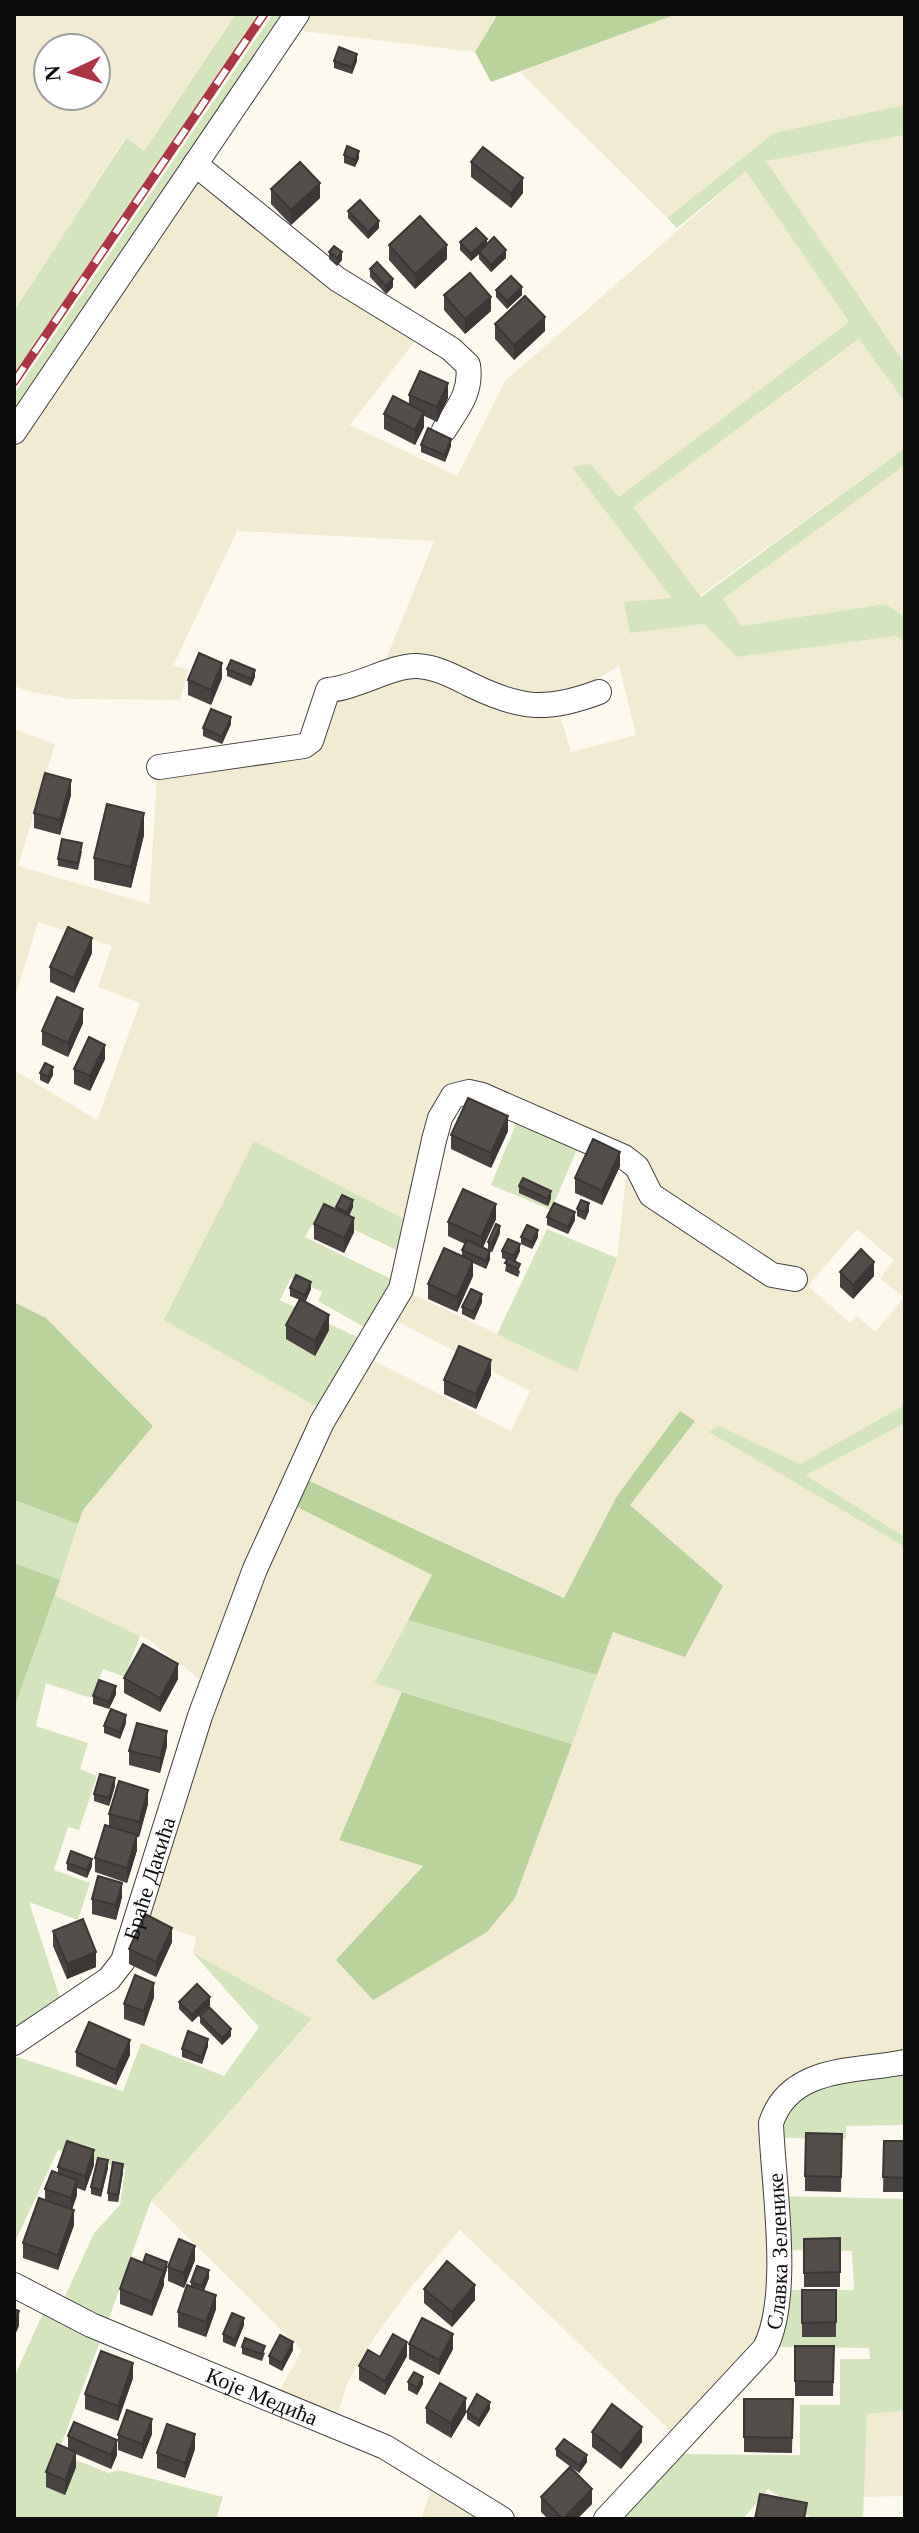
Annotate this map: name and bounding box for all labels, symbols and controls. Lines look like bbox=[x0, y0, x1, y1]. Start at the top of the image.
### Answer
north arrow bbox=[32, 32, 112, 112]
text: N bbox=[40, 64, 66, 82]
street label: Браће Дакића bbox=[118, 1813, 180, 1943]
street label: Славка Зеленике bbox=[760, 2172, 792, 2332]
street label: Које Медића bbox=[203, 2362, 322, 2430]

